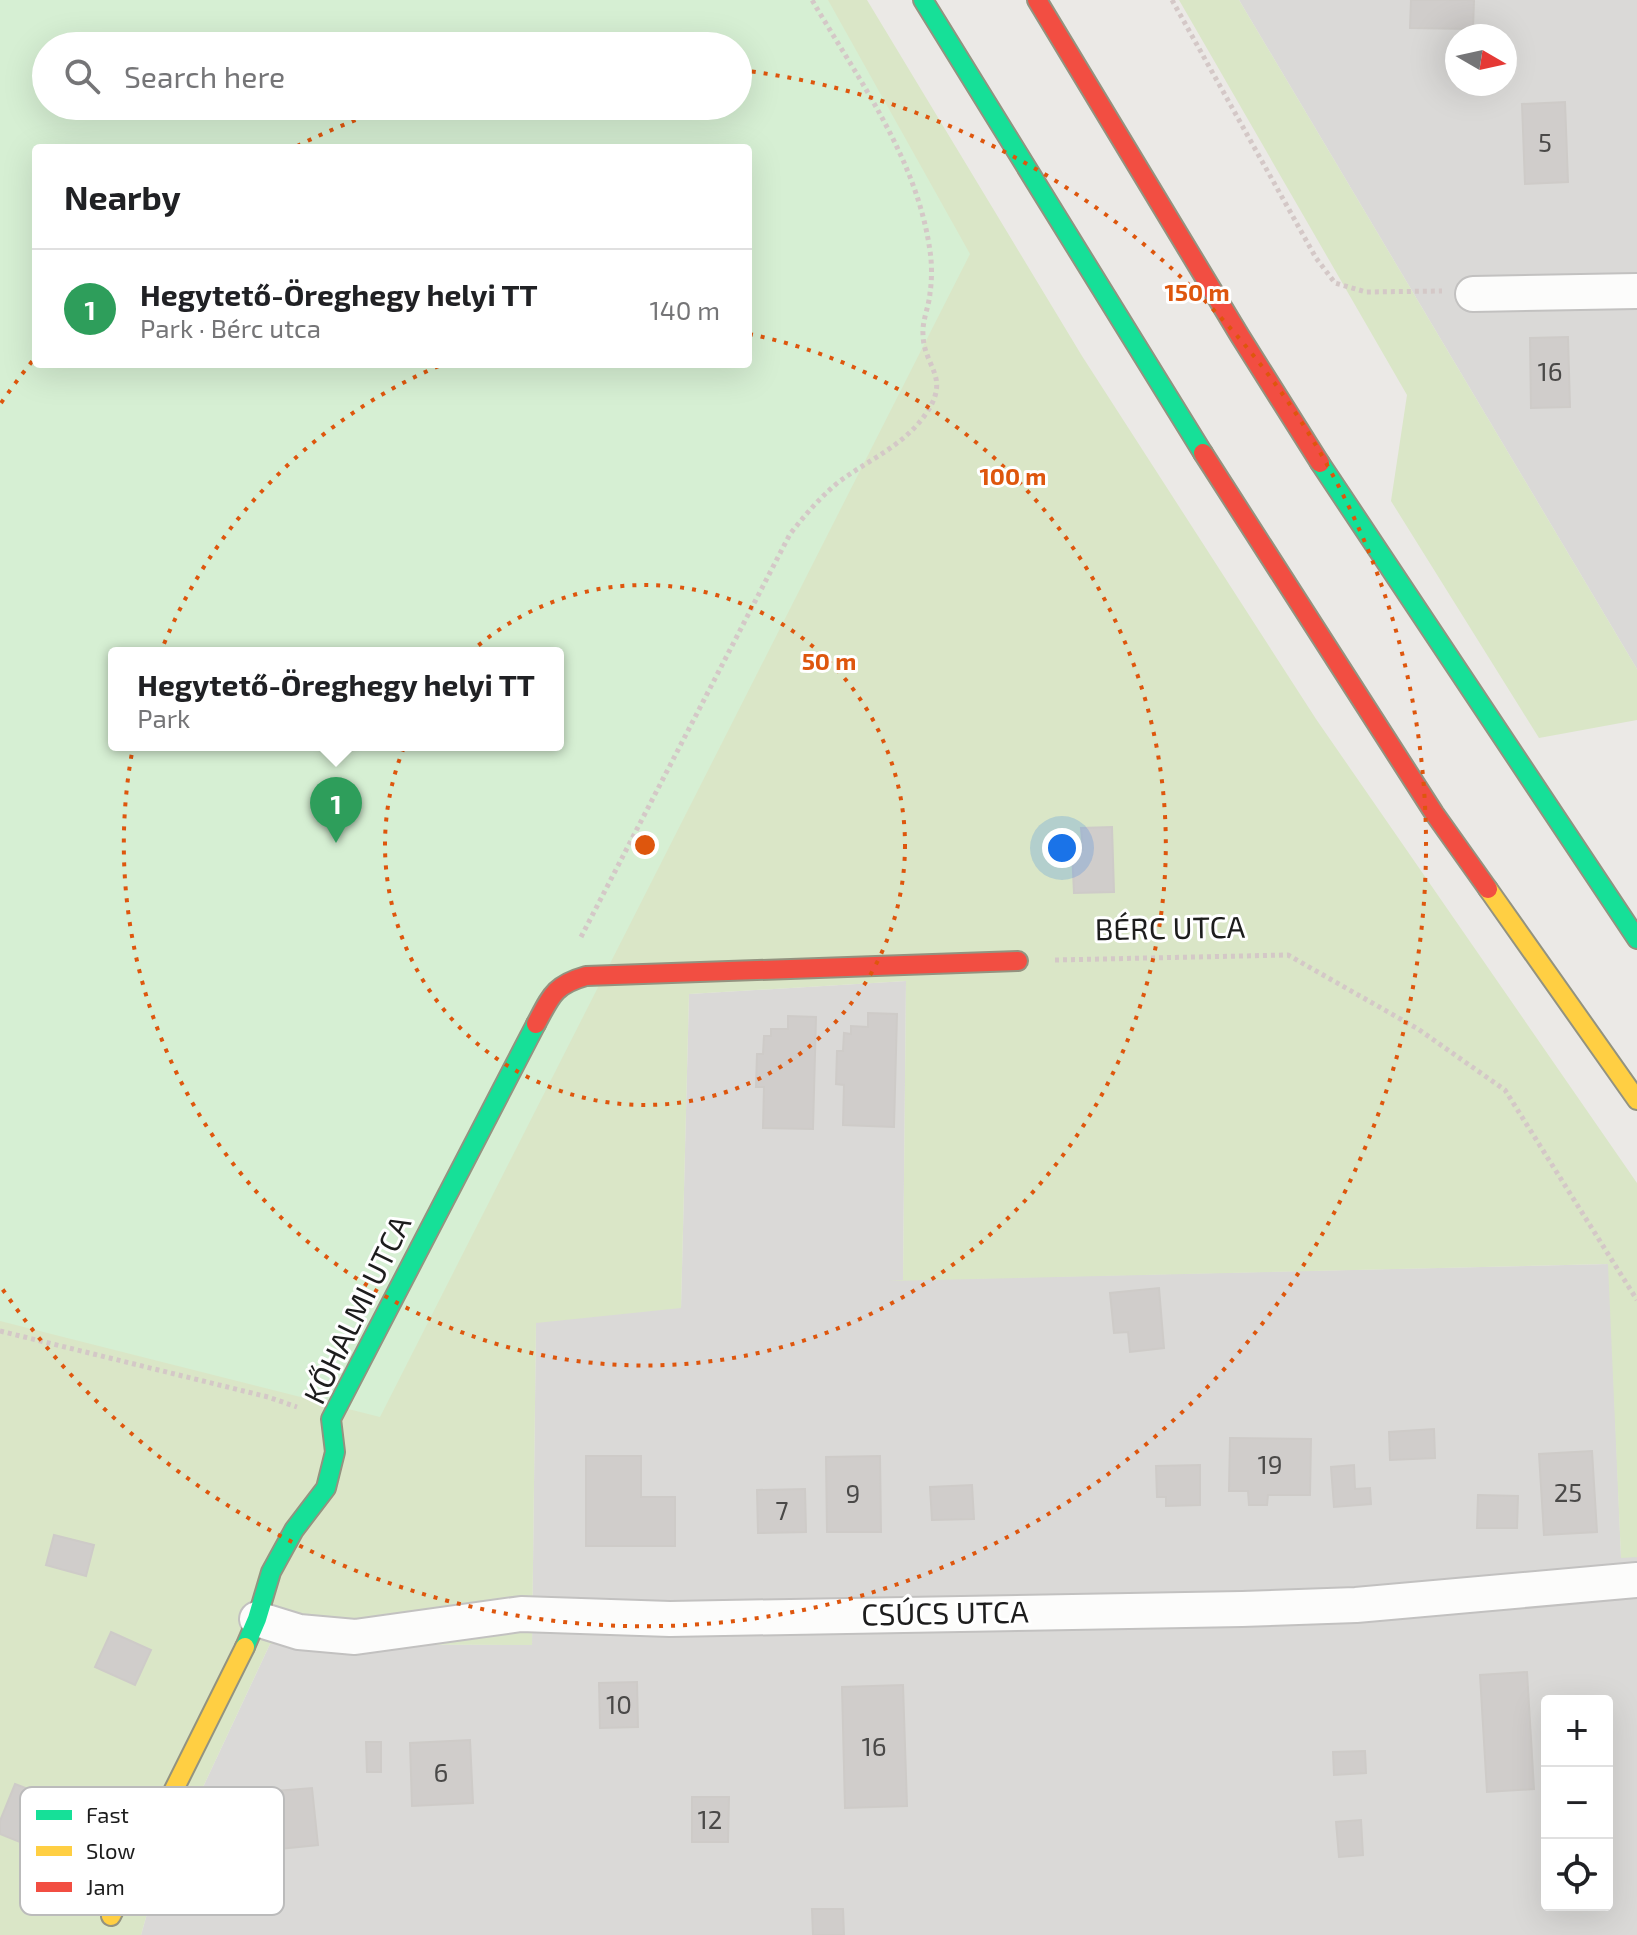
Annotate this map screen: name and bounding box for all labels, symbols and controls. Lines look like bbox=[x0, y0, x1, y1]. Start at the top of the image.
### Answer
north arrow bbox=[1445, 24, 1517, 96]
search box bbox=[32, 32, 752, 120]
icon: search bbox=[60, 54, 104, 98]
text: Search here bbox=[124, 58, 285, 94]
house number: 5 bbox=[1538, 126, 1552, 157]
text: Nearby bbox=[64, 176, 181, 217]
text: Hegytető-Öreghegy helyi TT bbox=[140, 276, 538, 312]
text: 150 m bbox=[1164, 277, 1230, 306]
text: 1 bbox=[84, 294, 96, 325]
text: 140 m bbox=[649, 294, 720, 325]
text: Park · Bérc utca bbox=[140, 312, 321, 343]
house number: 16 bbox=[1537, 355, 1563, 386]
text: 100 m bbox=[980, 461, 1046, 490]
text: 50 m bbox=[802, 646, 856, 675]
popup bbox=[108, 647, 564, 751]
text: Hegytető-Öreghegy helyi TT bbox=[137, 666, 535, 702]
text: Park bbox=[137, 702, 190, 733]
pin: 1 bbox=[310, 777, 362, 843]
your location bbox=[1042, 828, 1082, 868]
centre of rings bbox=[631, 831, 659, 859]
street label: BÉRC UTCA bbox=[1094, 908, 1246, 946]
street label: KŐHALMI UTCA bbox=[295, 1209, 417, 1409]
house number: 19 bbox=[1257, 1448, 1283, 1479]
house number: 25 bbox=[1554, 1476, 1582, 1507]
house number: 9 bbox=[846, 1477, 860, 1508]
house number: 7 bbox=[775, 1494, 789, 1525]
street label: CSÚCS UTCA bbox=[861, 1593, 1029, 1631]
house number: 10 bbox=[606, 1688, 632, 1719]
map controls bbox=[1541, 1695, 1613, 1911]
button: + bbox=[1541, 1695, 1613, 1767]
house number: 16 bbox=[861, 1730, 887, 1761]
house number: 6 bbox=[434, 1756, 448, 1787]
button: − bbox=[1541, 1767, 1613, 1839]
legend bbox=[20, 1787, 284, 1915]
text: Fast bbox=[86, 1801, 129, 1827]
house number: 12 bbox=[698, 1803, 722, 1834]
text: Slow bbox=[86, 1837, 135, 1863]
button: locate bbox=[1541, 1839, 1613, 1911]
text: Jam bbox=[86, 1873, 125, 1899]

